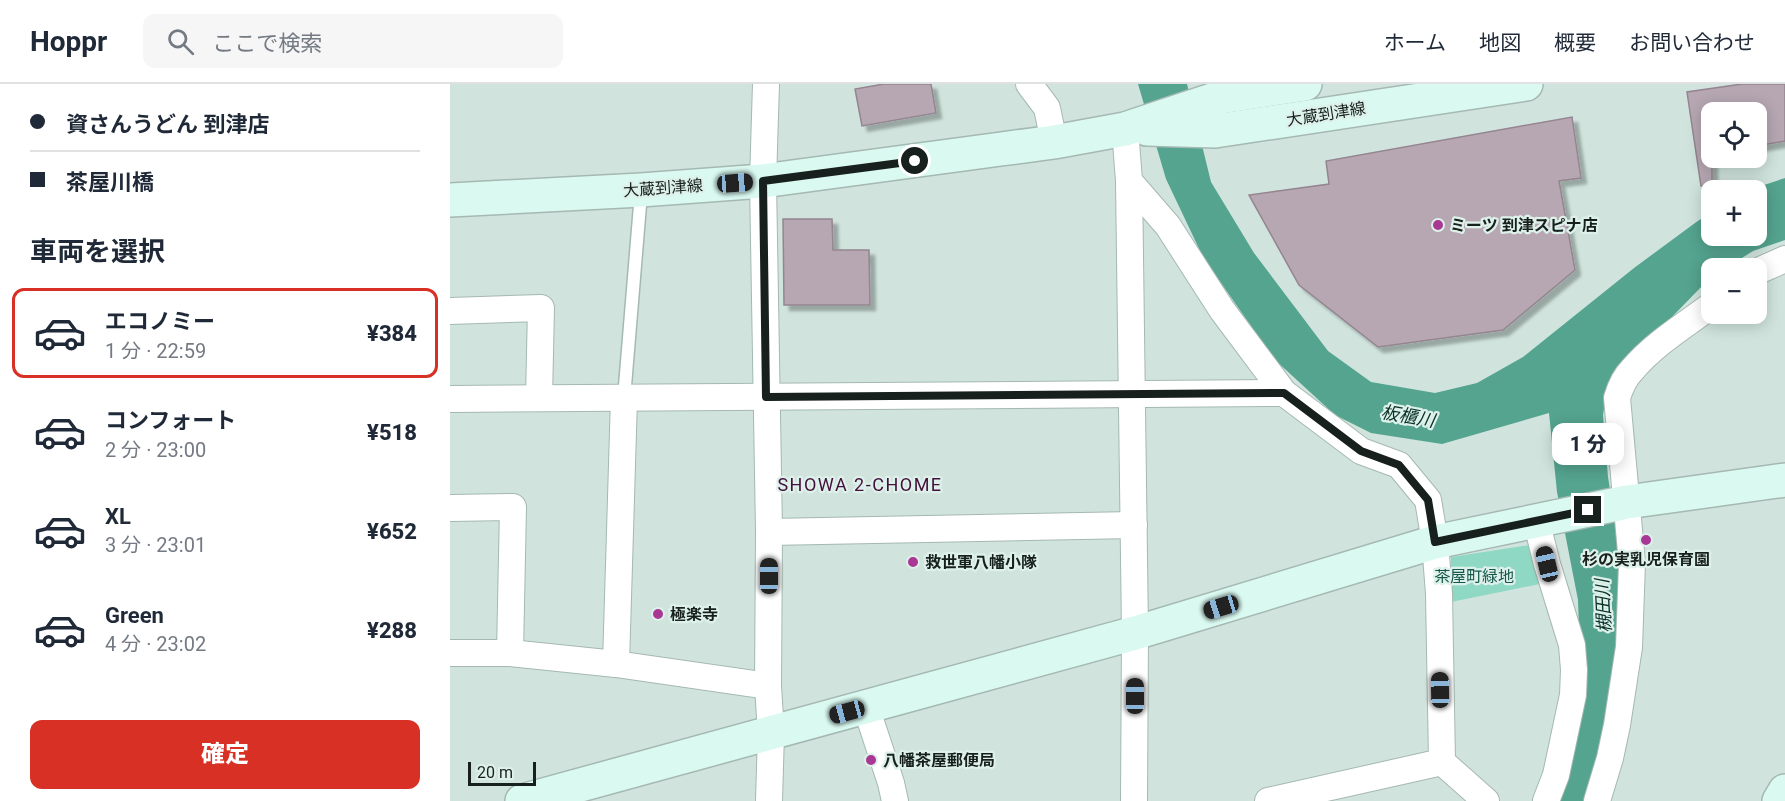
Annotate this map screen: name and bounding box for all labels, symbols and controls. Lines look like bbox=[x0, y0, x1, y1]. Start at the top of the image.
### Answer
search box bbox=[143, 14, 563, 68]
text: Hoppr bbox=[30, 25, 107, 58]
icon: search bbox=[164, 25, 197, 58]
text: ここで検索 bbox=[212, 31, 322, 56]
text: ホーム bbox=[1384, 31, 1446, 55]
text: 地図 bbox=[1479, 31, 1521, 55]
text: 概要 bbox=[1554, 31, 1596, 55]
text: お問い合わせ bbox=[1629, 31, 1755, 55]
street label: 大蔵到津線 bbox=[1285, 98, 1367, 130]
map controls bbox=[1701, 102, 1767, 324]
button: locate bbox=[1701, 102, 1767, 168]
text: 資さんうどん 到津店 bbox=[66, 112, 269, 137]
route start bbox=[901, 147, 928, 174]
text: 茶屋川橋 bbox=[66, 170, 154, 195]
car bbox=[716, 173, 754, 193]
street label: 大蔵到津線 bbox=[622, 176, 704, 200]
button: + bbox=[1701, 180, 1767, 246]
place label: ミーツ 到津スピナ店 bbox=[1450, 216, 1598, 235]
marker: ミーツ 到津スピナ店 bbox=[1431, 218, 1445, 232]
text: 車両を選択 bbox=[30, 236, 165, 268]
button: − bbox=[1701, 258, 1767, 324]
icon: car bbox=[33, 306, 87, 360]
text: エコノミー bbox=[105, 309, 215, 334]
text: ¥384 bbox=[367, 321, 417, 346]
text: 1 分 · 22:59 bbox=[105, 339, 206, 363]
water label: 板櫃川 bbox=[1380, 401, 1438, 431]
icon: car bbox=[33, 405, 87, 459]
text: コンフォート bbox=[105, 408, 236, 433]
text: ¥518 bbox=[367, 420, 417, 445]
callout: 1 分 bbox=[1552, 423, 1624, 465]
text: 1 分 bbox=[1570, 432, 1606, 456]
text: 2 分 · 23:00 bbox=[105, 438, 206, 462]
district label: SHOWA 2-CHOME bbox=[777, 474, 943, 495]
route end bbox=[1574, 496, 1601, 523]
icon: car bbox=[33, 504, 87, 558]
text: XL bbox=[105, 504, 131, 529]
text: ¥652 bbox=[367, 519, 417, 544]
text: 3 分 · 23:01 bbox=[105, 533, 206, 557]
marker: 杉の実乳児保育園 bbox=[1639, 533, 1653, 547]
car bbox=[1534, 544, 1560, 584]
place label: 杉の実乳児保育園 bbox=[1582, 550, 1710, 569]
place label: 救世軍八幡小隊 bbox=[925, 553, 1037, 572]
marker: 救世軍八幡小隊 bbox=[906, 555, 920, 569]
car bbox=[760, 558, 778, 594]
park label: 茶屋町緑地 bbox=[1434, 567, 1514, 586]
water label: 槻田川 bbox=[1591, 576, 1615, 634]
car bbox=[1201, 593, 1241, 621]
icon: car bbox=[33, 603, 87, 657]
text: Green bbox=[105, 603, 164, 628]
place label: 極楽寺 bbox=[670, 605, 718, 624]
marker: 極楽寺 bbox=[651, 607, 665, 621]
text: ¥288 bbox=[367, 618, 417, 643]
text: 4 分 · 23:02 bbox=[105, 632, 206, 656]
car bbox=[1431, 672, 1449, 708]
car bbox=[1126, 678, 1144, 714]
car bbox=[827, 699, 867, 725]
button: 確定 bbox=[30, 720, 420, 789]
place label: 八幡茶屋郵便局 bbox=[883, 751, 995, 770]
marker: 八幡茶屋郵便局 bbox=[864, 753, 878, 767]
scale bar bbox=[468, 759, 536, 786]
text: 20 m bbox=[477, 763, 513, 782]

